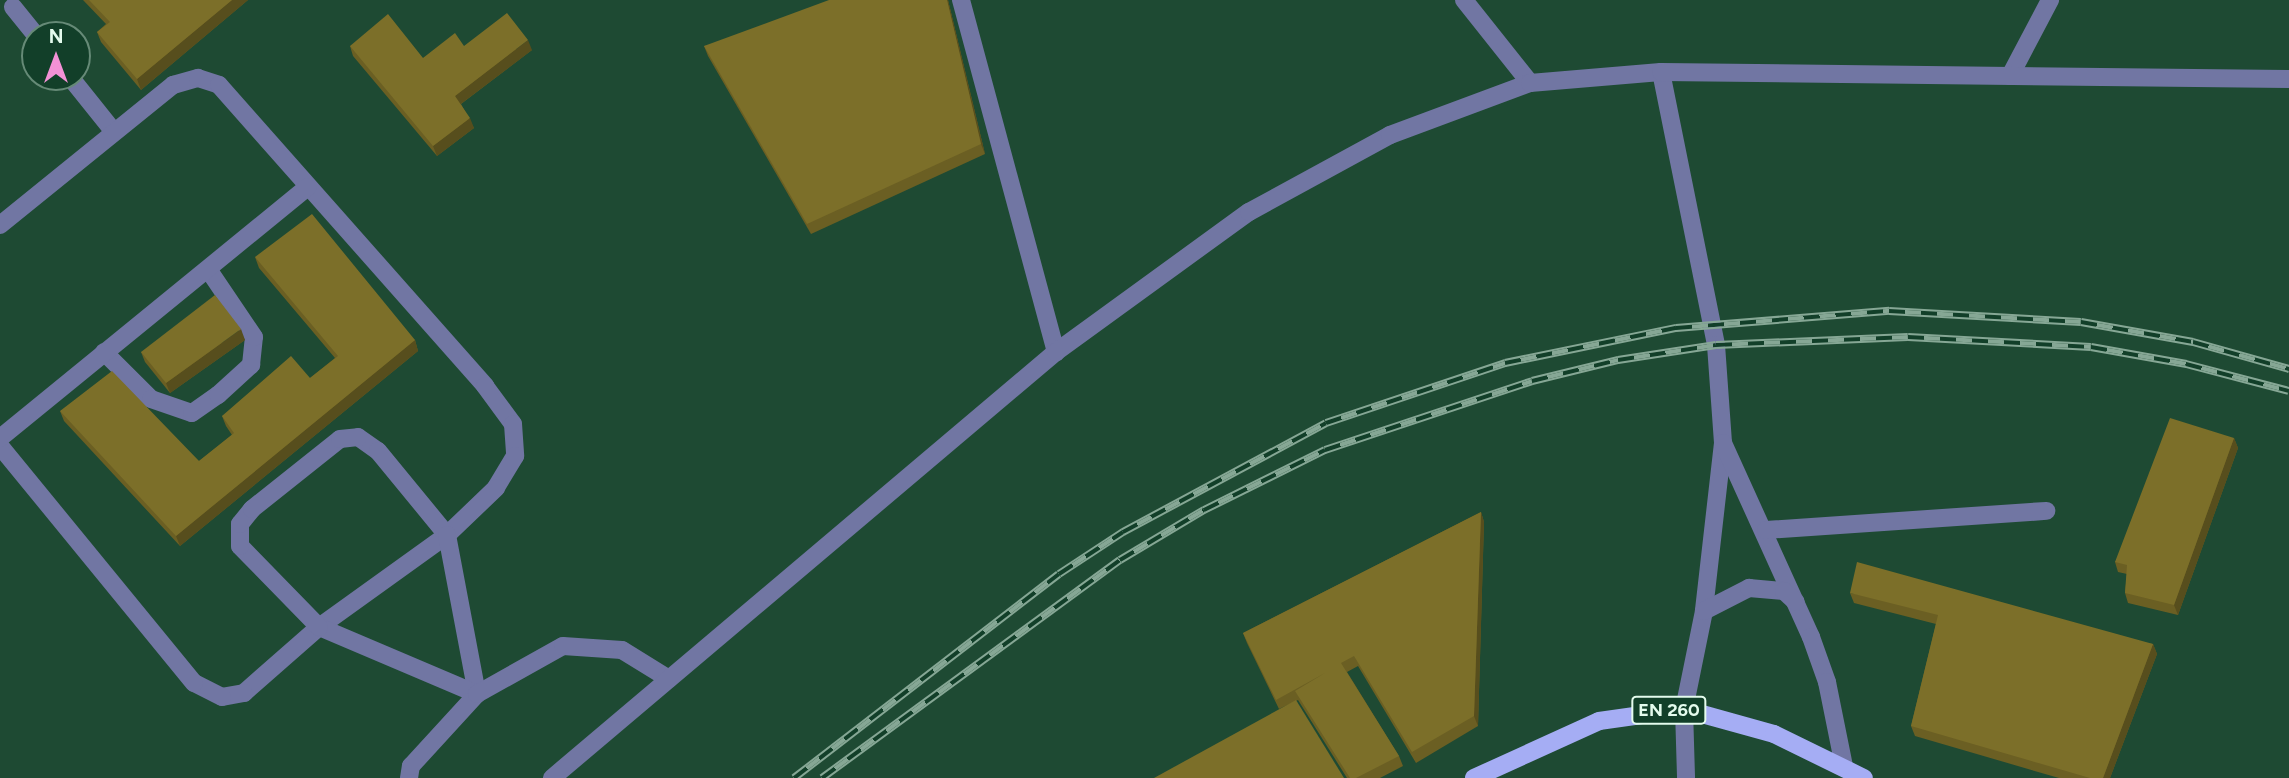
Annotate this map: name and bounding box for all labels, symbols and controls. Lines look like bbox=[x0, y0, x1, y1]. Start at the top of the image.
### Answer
north arrow bbox=[21, 21, 91, 91]
text: N bbox=[49, 25, 63, 48]
road number: EN 260 bbox=[1630, 696, 1708, 724]

